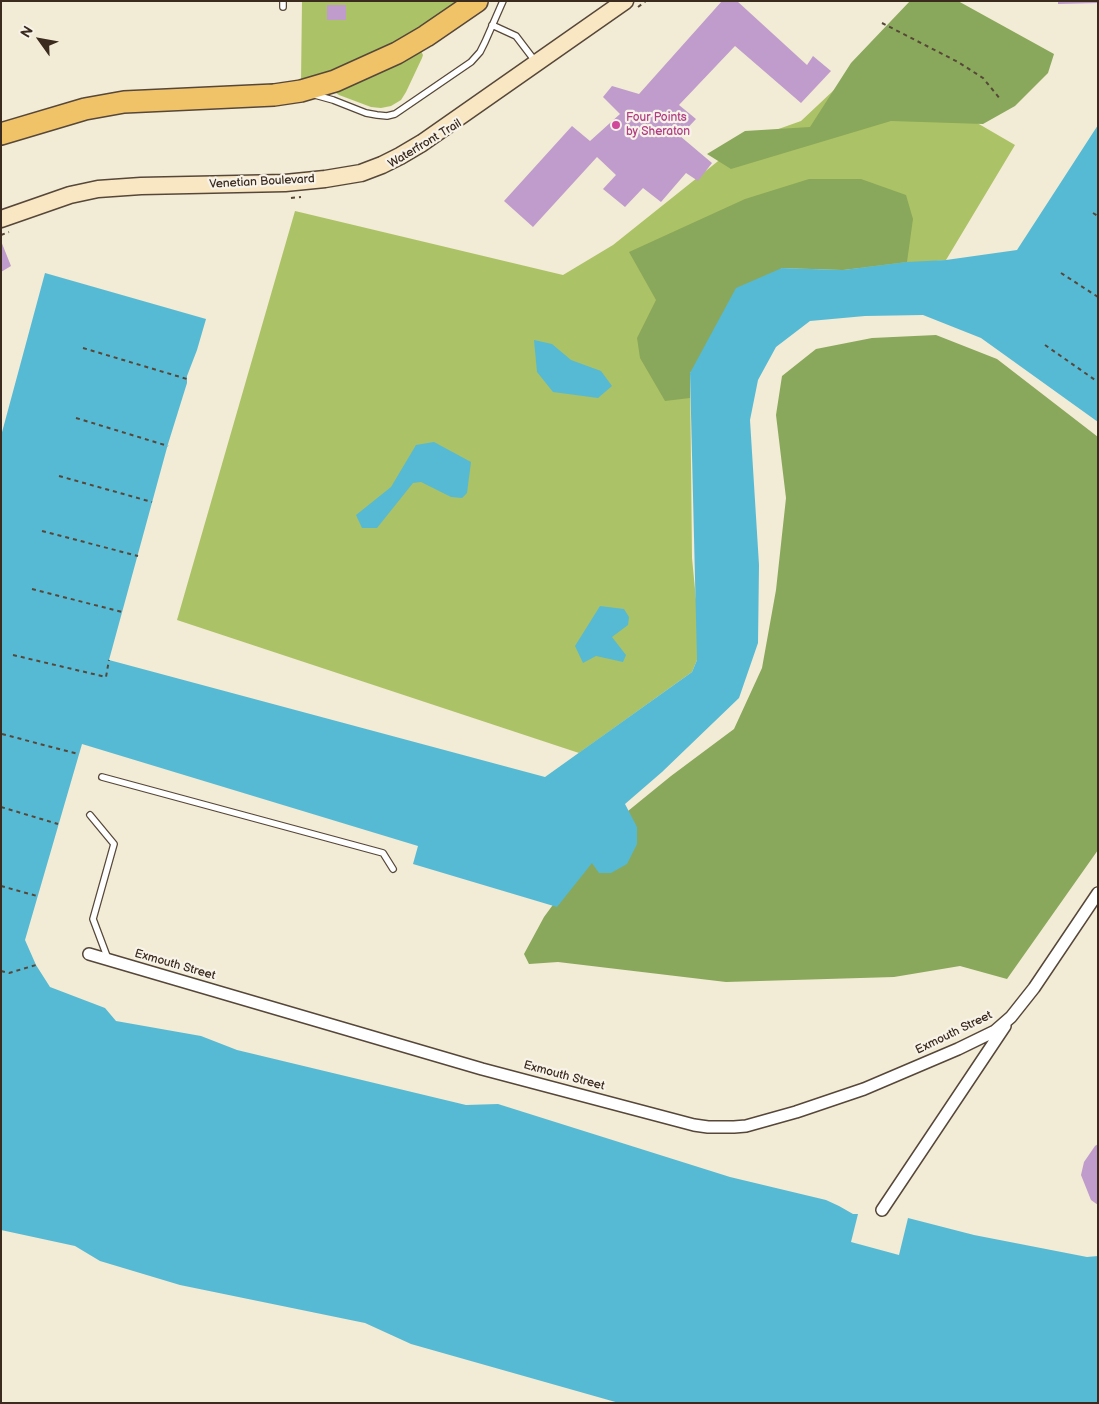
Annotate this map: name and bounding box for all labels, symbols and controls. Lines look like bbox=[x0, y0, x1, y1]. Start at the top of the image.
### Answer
north arrow bbox=[15, 15, 65, 65]
text: N bbox=[17, 23, 37, 41]
place label: Four Points by Sheraton bbox=[626, 111, 690, 139]
street label: Waterfront Trail bbox=[386, 116, 464, 172]
marker: Four Points by Sheraton bbox=[610, 119, 622, 131]
street label: Venetian Boulevard bbox=[209, 172, 315, 192]
street label: Exmouth Street bbox=[133, 947, 217, 983]
street label: Exmouth Street bbox=[913, 1008, 995, 1058]
street label: Exmouth Street bbox=[522, 1058, 606, 1094]

